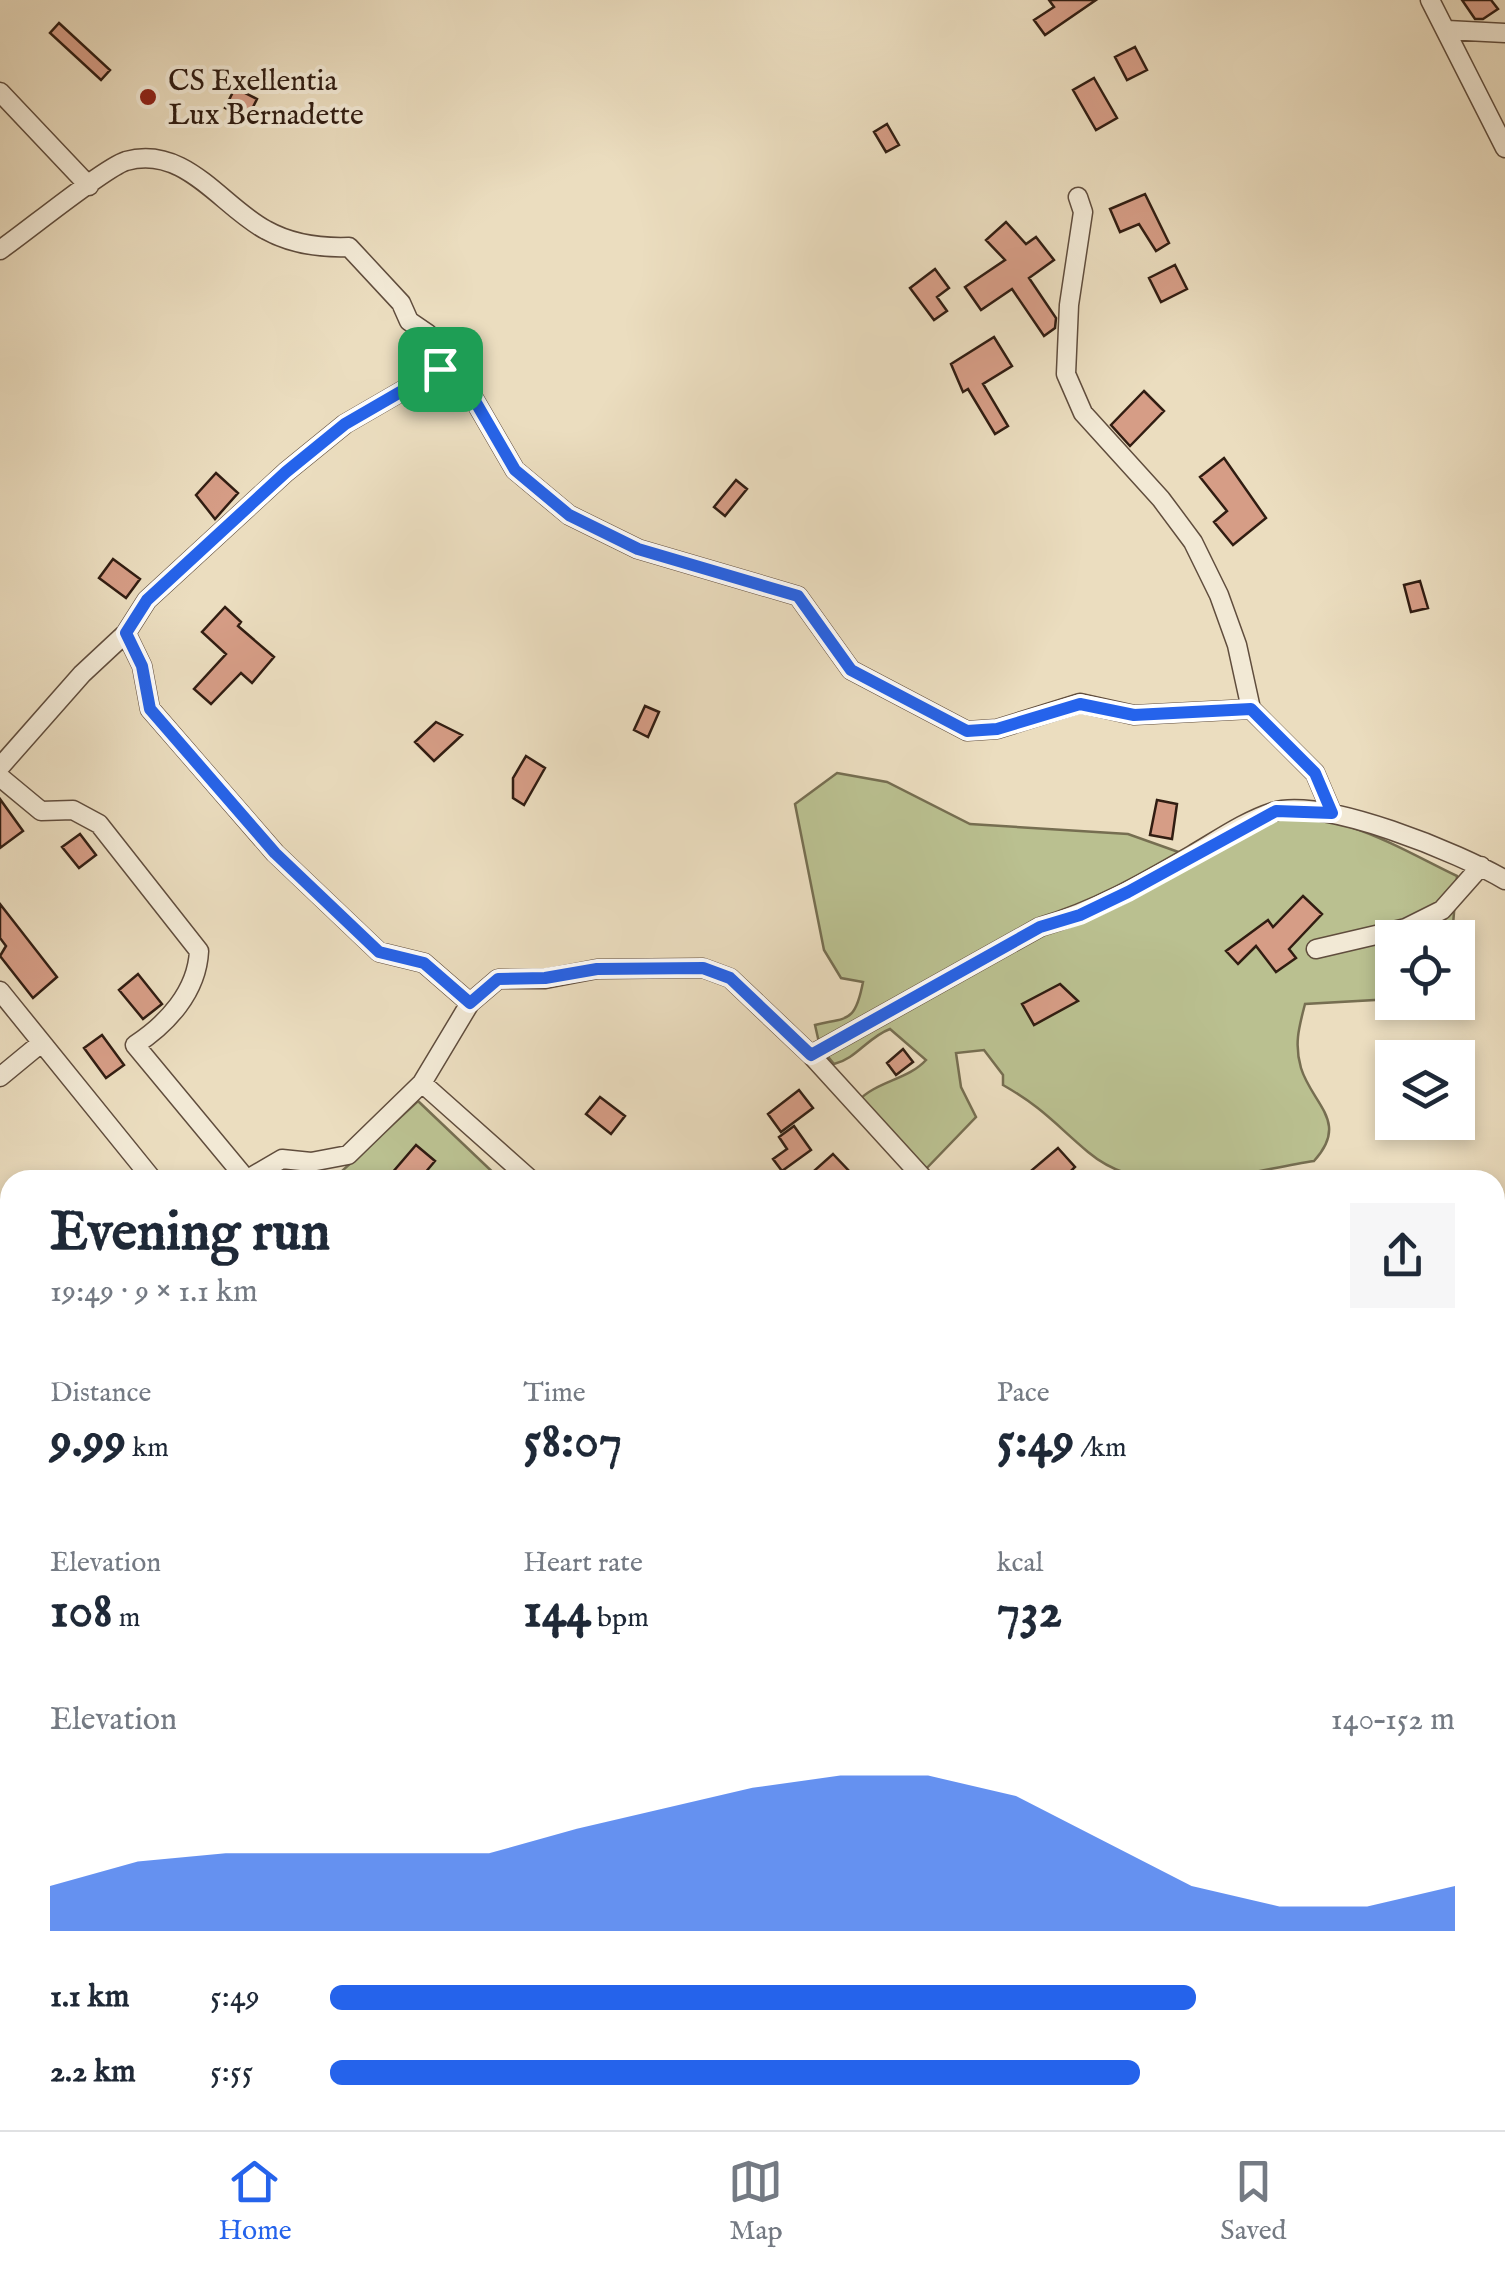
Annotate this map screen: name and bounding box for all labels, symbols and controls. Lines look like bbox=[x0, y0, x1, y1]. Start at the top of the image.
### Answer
place label: CS Exellentia Lux Bernadette bbox=[168, 63, 364, 135]
marker: CS Exellentia Lux Bernadette bbox=[137, 86, 159, 108]
pin bbox=[398, 327, 483, 412]
icon: arrive bbox=[413, 342, 468, 397]
map controls bbox=[1375, 920, 1475, 1140]
button: locate bbox=[1375, 920, 1475, 1020]
button: layers bbox=[1375, 1040, 1475, 1140]
text: Evening run bbox=[50, 1199, 330, 1269]
button: share bbox=[1350, 1203, 1455, 1308]
text: 19:49 · 9 × 1.1 km bbox=[50, 1272, 258, 1313]
text: Distance bbox=[50, 1376, 151, 1411]
text: Time bbox=[523, 1376, 586, 1411]
text: Pace bbox=[997, 1376, 1050, 1411]
text: 9.99 bbox=[50, 1411, 126, 1474]
text: 58:07 bbox=[523, 1411, 622, 1474]
text: 5:49 bbox=[997, 1411, 1074, 1474]
text: km bbox=[126, 1431, 169, 1466]
text: /km bbox=[1074, 1431, 1127, 1466]
text: Elevation bbox=[50, 1546, 161, 1581]
text: Heart rate bbox=[523, 1546, 643, 1581]
text: kcal bbox=[997, 1546, 1043, 1581]
text: 108 bbox=[50, 1581, 113, 1644]
text: 144 bbox=[523, 1581, 591, 1644]
text: 732 bbox=[997, 1581, 1062, 1644]
text: m bbox=[113, 1601, 140, 1636]
text: bpm bbox=[591, 1601, 649, 1636]
text: Elevation bbox=[50, 1700, 177, 1741]
text: 140–152 m bbox=[1331, 1700, 1455, 1741]
text: 1.1 km bbox=[50, 1977, 130, 2018]
text: 5:49 bbox=[210, 1977, 260, 2018]
text: 2.2 km bbox=[50, 2052, 136, 2093]
text: 5:55 bbox=[210, 2052, 253, 2093]
tab: Home bbox=[218, 2154, 292, 2249]
tab: Map bbox=[728, 2154, 783, 2249]
tab: Saved bbox=[1220, 2154, 1287, 2249]

